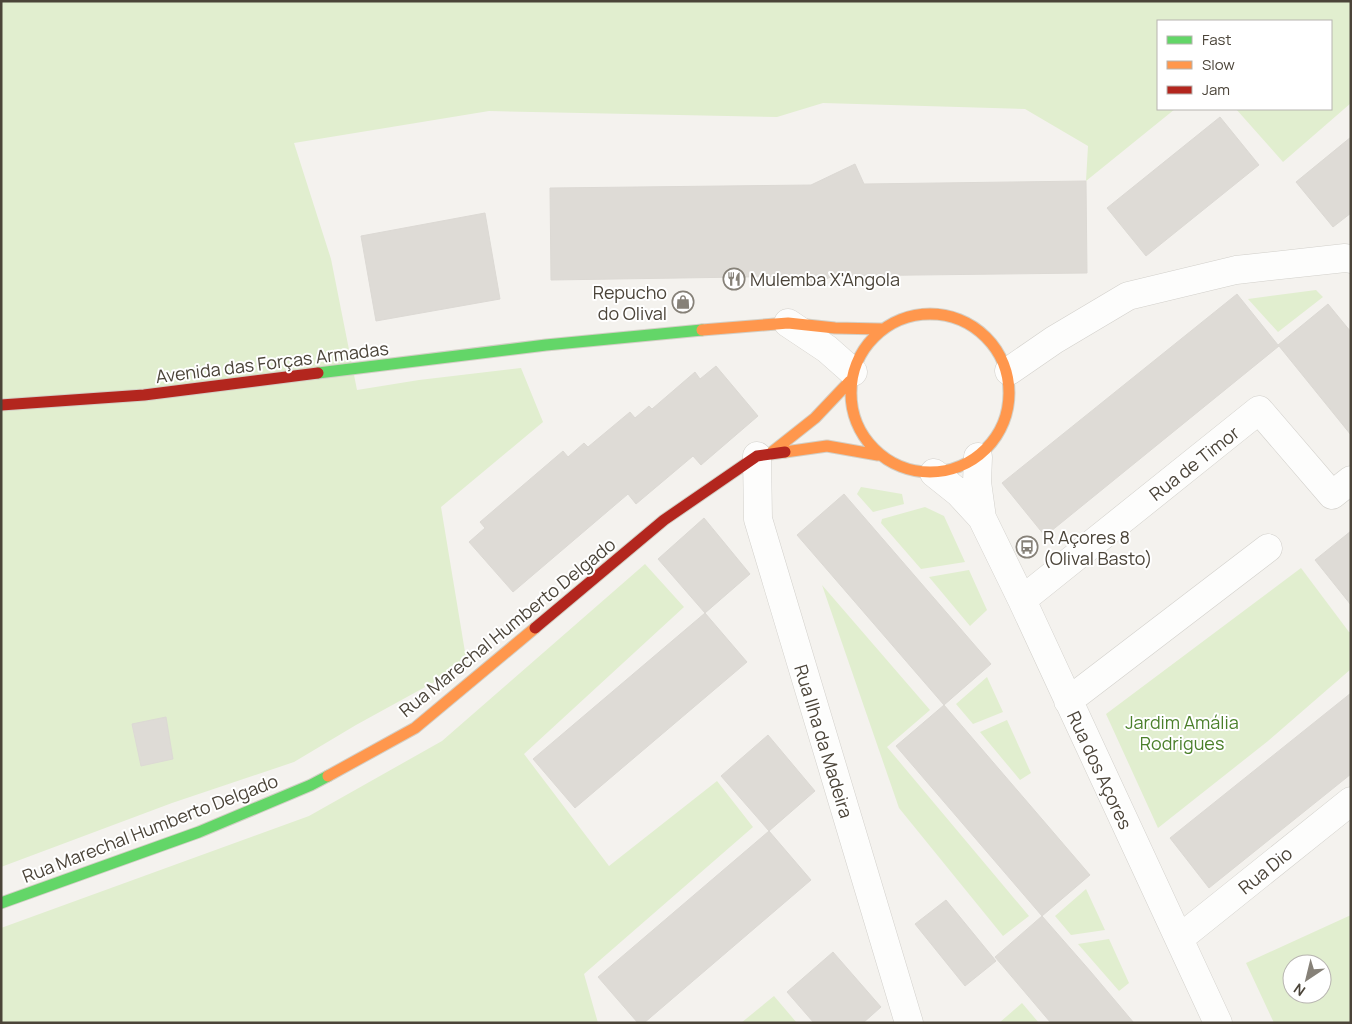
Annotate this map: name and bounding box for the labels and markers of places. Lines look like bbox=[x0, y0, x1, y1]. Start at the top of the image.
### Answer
restaurant icon: Mulemba X'Angola bbox=[722, 267, 746, 291]
place label: Mulemba X'Angola bbox=[750, 267, 900, 291]
place label: Repucho do Olival bbox=[593, 280, 667, 325]
shop icon: Repucho do Olival bbox=[671, 290, 695, 314]
place label: R Açores 8 (Olival Basto) bbox=[1043, 525, 1152, 570]
bus stop icon: R Açores 8 (Olival Basto) bbox=[1015, 535, 1039, 559]

